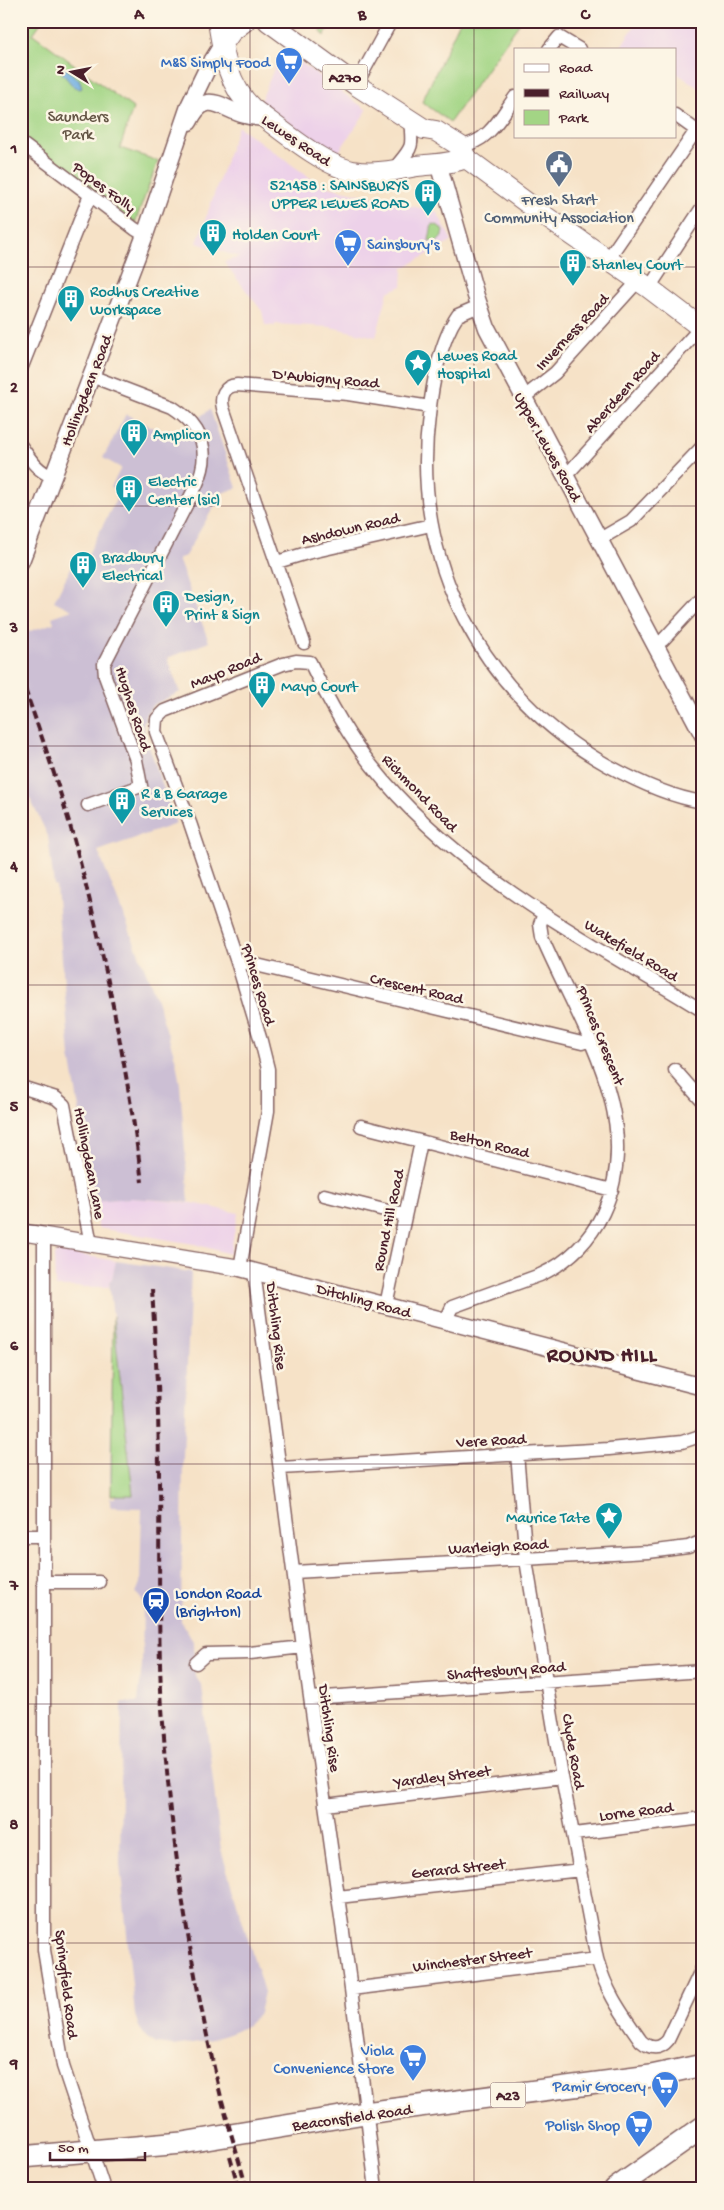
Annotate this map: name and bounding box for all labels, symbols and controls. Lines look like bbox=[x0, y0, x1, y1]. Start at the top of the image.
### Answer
text: A bbox=[133, 7, 145, 26]
text: B bbox=[357, 7, 367, 26]
text: C bbox=[580, 7, 591, 26]
supermarket icon: M&S Simply Food bbox=[274, 46, 304, 85]
north arrow bbox=[48, 48, 98, 98]
legend bbox=[514, 48, 676, 138]
place label: M&S Simply Food bbox=[161, 55, 272, 74]
text: Road bbox=[559, 60, 593, 78]
text: N bbox=[52, 64, 71, 76]
road number: A270 bbox=[322, 64, 368, 90]
text: Railway bbox=[559, 86, 610, 104]
park label: Saunders Park bbox=[48, 109, 109, 146]
text: Park bbox=[558, 110, 589, 128]
street label: Lewes Road bbox=[257, 112, 335, 173]
text: 1 bbox=[10, 141, 17, 160]
public building icon: Fresh Start Community Association bbox=[544, 149, 574, 188]
street label: Popes Folly bbox=[67, 158, 138, 219]
place label: 521458 : SAINSBURYS UPPER LEWES ROAD bbox=[270, 178, 410, 215]
building icon: 521458 : SAINSBURYS UPPER LEWES ROAD bbox=[413, 178, 443, 217]
place label: Fresh Start Community Association bbox=[484, 192, 634, 229]
building icon: Holden Court bbox=[198, 218, 228, 257]
place label: Holden Court bbox=[232, 227, 320, 246]
supermarket icon: Sainsbury's bbox=[333, 228, 363, 267]
place label: Sainsbury's bbox=[367, 237, 441, 256]
building icon: Stanley Court bbox=[558, 248, 588, 287]
place label: Stanley Court bbox=[592, 257, 684, 276]
building icon: Rodhus Creative Workspace bbox=[56, 284, 86, 323]
place label: Rodhus Creative Workspace bbox=[90, 284, 199, 321]
street label: Inverness Road bbox=[533, 290, 615, 376]
street label: Hollingdean Road bbox=[58, 331, 119, 450]
street label: Aberdeen Road bbox=[582, 347, 667, 438]
place icon: Lewes Road Hospital bbox=[403, 348, 433, 387]
place label: Lewes Road Hospital bbox=[437, 348, 518, 385]
street label: D'Aubigny Road bbox=[271, 366, 381, 395]
text: 2 bbox=[10, 380, 18, 399]
street label: Upper Lewes Road bbox=[508, 390, 585, 507]
building icon: Amplicon bbox=[119, 418, 149, 457]
place label: Amplicon bbox=[153, 427, 210, 446]
building icon: Electric Center (sic) bbox=[114, 474, 144, 513]
place label: Electric Center (sic) bbox=[148, 474, 221, 511]
street label: Ashdown Road bbox=[300, 510, 403, 551]
building icon: Bradbury Electrical bbox=[68, 550, 98, 589]
place label: Bradbury Electrical bbox=[101, 550, 164, 587]
building icon: Design, Print & Sign bbox=[151, 589, 181, 628]
place label: Design, Print & Sign bbox=[184, 589, 260, 626]
text: 3 bbox=[9, 620, 18, 639]
street label: Mayo Road bbox=[188, 649, 266, 695]
street label: Hughes Road bbox=[109, 665, 155, 755]
building icon: Mayo Court bbox=[247, 670, 277, 709]
place label: Mayo Court bbox=[281, 679, 359, 698]
street label: Richmond Road bbox=[376, 751, 462, 839]
building icon: R & B Garage Services bbox=[107, 786, 137, 825]
place label: R & B Garage Services bbox=[141, 786, 228, 823]
text: 4 bbox=[9, 859, 18, 878]
street label: Wakefield Road bbox=[580, 917, 682, 988]
street label: Princes Road bbox=[235, 941, 278, 1029]
street label: Crescent Road bbox=[368, 970, 466, 1011]
street label: Princes Crescent bbox=[570, 983, 628, 1090]
text: 5 bbox=[10, 1099, 19, 1118]
street label: Hollingdean Lane bbox=[67, 1106, 108, 1222]
street label: Belton Road bbox=[447, 1126, 532, 1165]
street label: Round Hill Road bbox=[370, 1167, 411, 1273]
street label: Ditchling Road bbox=[313, 1280, 414, 1325]
street label: Ditchling Rise bbox=[260, 1281, 289, 1372]
text: 6 bbox=[10, 1338, 19, 1357]
district label: ROUND HILL bbox=[546, 1345, 658, 1370]
street label: Vere Road bbox=[455, 1431, 528, 1454]
place icon: Maurice Tate bbox=[594, 1501, 624, 1540]
place label: Maurice Tate bbox=[506, 1510, 591, 1529]
street label: Warleigh Road bbox=[448, 1536, 550, 1561]
text: 7 bbox=[9, 1578, 19, 1597]
station icon: London Road (Brighton) bbox=[141, 1586, 171, 1625]
place label: London Road (Brighton) bbox=[175, 1586, 262, 1623]
street label: Shaftesbury Road bbox=[446, 1659, 568, 1686]
street label: Ditchling Rise bbox=[312, 1683, 343, 1774]
street label: Clyde Road bbox=[556, 1712, 588, 1792]
street label: Yardley Street bbox=[391, 1763, 493, 1794]
street label: Lorne Road bbox=[598, 1799, 676, 1827]
text: 8 bbox=[10, 1817, 19, 1836]
street label: Gerard Street bbox=[410, 1856, 508, 1885]
street label: Springfield Road bbox=[48, 1929, 81, 2041]
street label: Winchester Street bbox=[412, 1945, 534, 1978]
place label: Viola Convenience Store bbox=[274, 2043, 395, 2080]
supermarket icon: Viola Convenience Store bbox=[398, 2043, 428, 2082]
text: 9 bbox=[9, 2056, 18, 2075]
supermarket icon: Pamir Grocery bbox=[650, 2070, 680, 2109]
place label: Pamir Grocery bbox=[552, 2079, 646, 2098]
road number: A23 bbox=[490, 2082, 526, 2108]
street label: Beaconsfield Road bbox=[290, 2101, 415, 2137]
supermarket icon: Polish Shop bbox=[624, 2109, 654, 2148]
place label: Polish Shop bbox=[544, 2118, 620, 2137]
scale bar bbox=[50, 2130, 145, 2162]
text: 50 m bbox=[58, 2140, 89, 2158]

